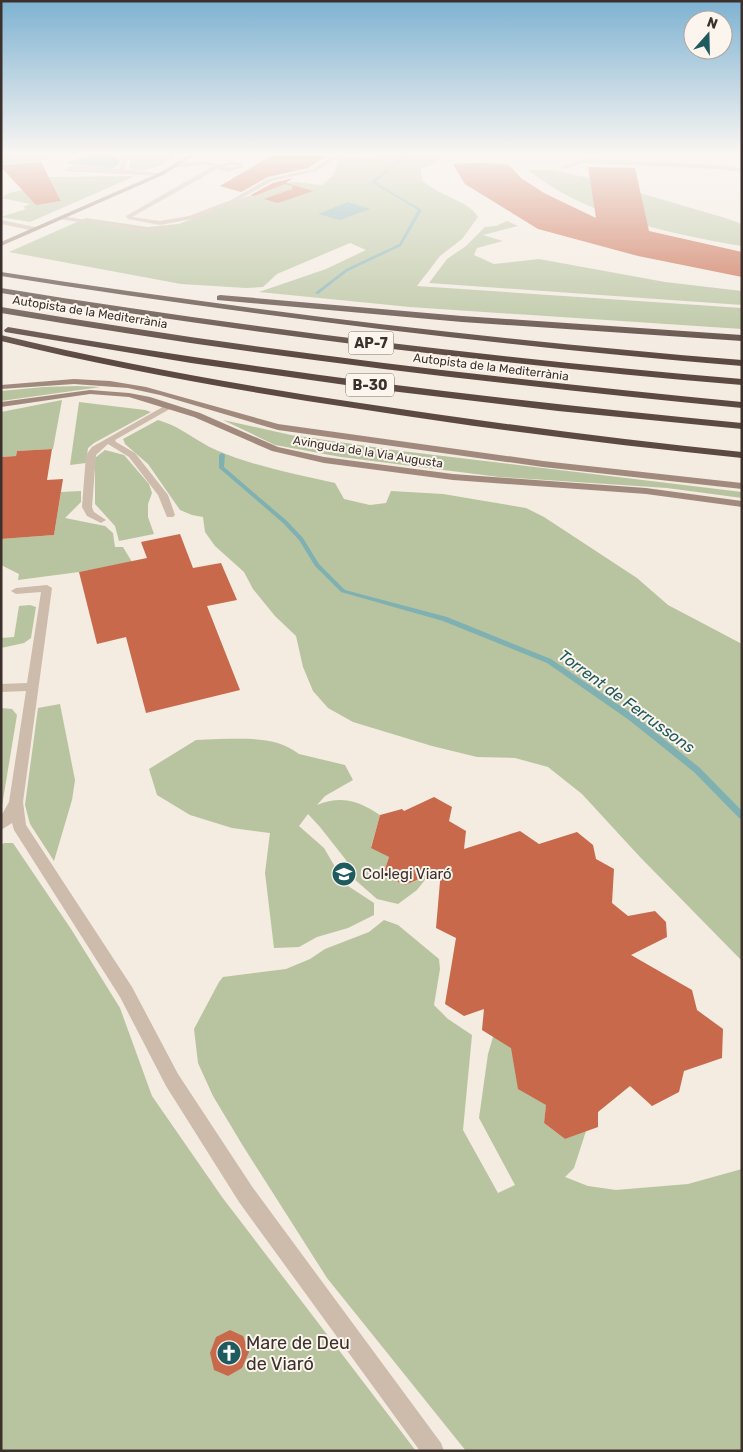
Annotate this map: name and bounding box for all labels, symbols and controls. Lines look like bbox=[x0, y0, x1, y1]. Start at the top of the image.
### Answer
north arrow bbox=[683, 10, 733, 60]
text: N bbox=[705, 14, 720, 33]
street label: Autopista de la Mediterrània bbox=[12, 293, 168, 331]
road number: AP-7 bbox=[348, 332, 394, 354]
street label: Autopista de la Mediterrània bbox=[412, 351, 570, 383]
road number: B-30 bbox=[346, 374, 394, 396]
street label: Avinguda de la Via Augusta bbox=[292, 433, 444, 471]
water label: Torrent de Ferrussons bbox=[555, 646, 698, 757]
school or university icon: Col·legi Viaró bbox=[331, 861, 357, 887]
place label: Col·legi Viaró bbox=[362, 865, 452, 883]
place label: Mare de Deu de Viaró bbox=[246, 1332, 350, 1375]
church icon: Mare de Deu de Viaró bbox=[216, 1340, 242, 1366]

